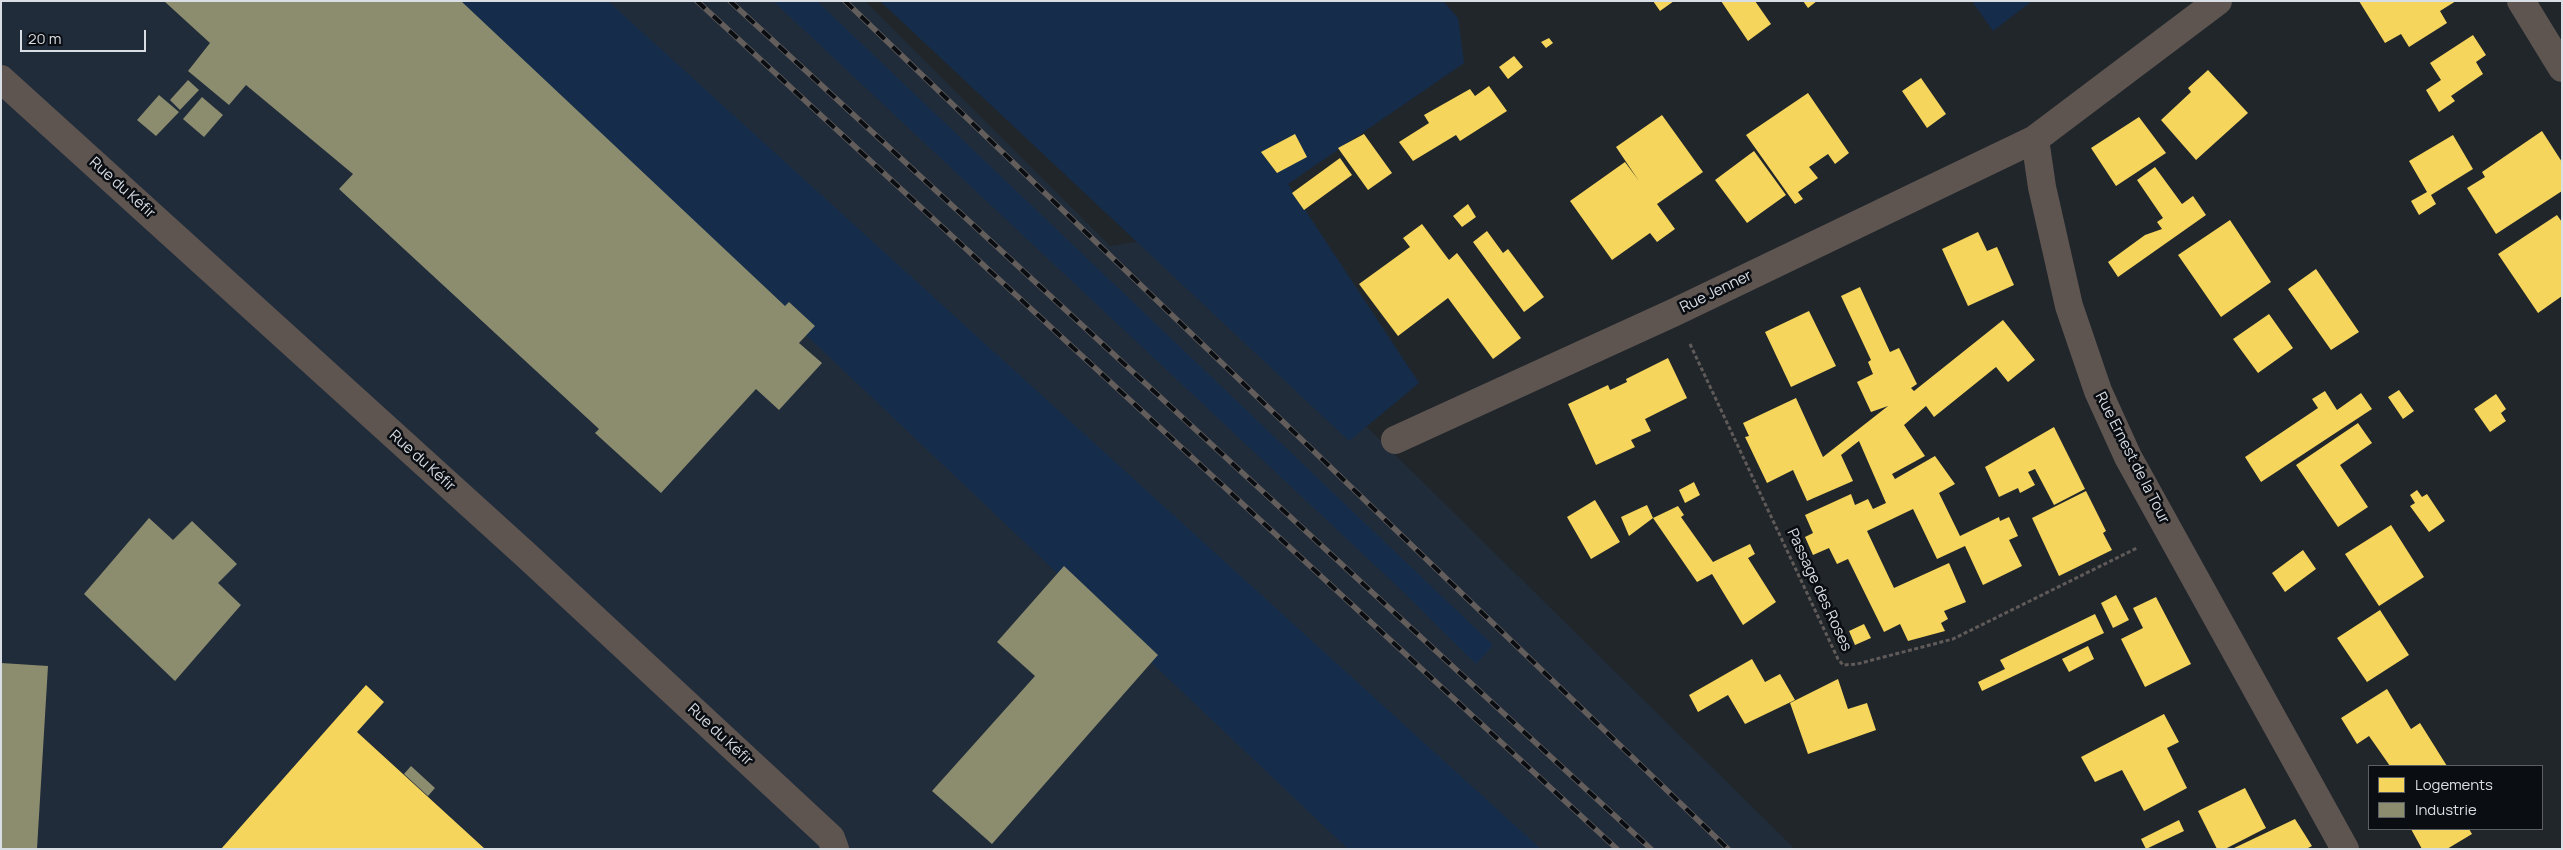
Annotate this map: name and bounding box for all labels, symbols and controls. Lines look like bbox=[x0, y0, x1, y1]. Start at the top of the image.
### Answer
scale bar bbox=[22, 20, 149, 52]
text: 20 m bbox=[28, 28, 61, 49]
street label: Rue du Kéfir bbox=[85, 154, 159, 222]
street label: Rue Jenner bbox=[1677, 267, 1755, 317]
street label: Rue Ernest de la Tour bbox=[2091, 389, 2173, 527]
street label: Rue du Kéfir bbox=[385, 427, 459, 495]
street label: Passage des Roses bbox=[1783, 526, 1855, 654]
street label: Rue du Kéfir bbox=[684, 700, 756, 770]
legend bbox=[2368, 765, 2543, 830]
text: Logements bbox=[2415, 774, 2493, 795]
text: Industrie bbox=[2415, 799, 2477, 820]

